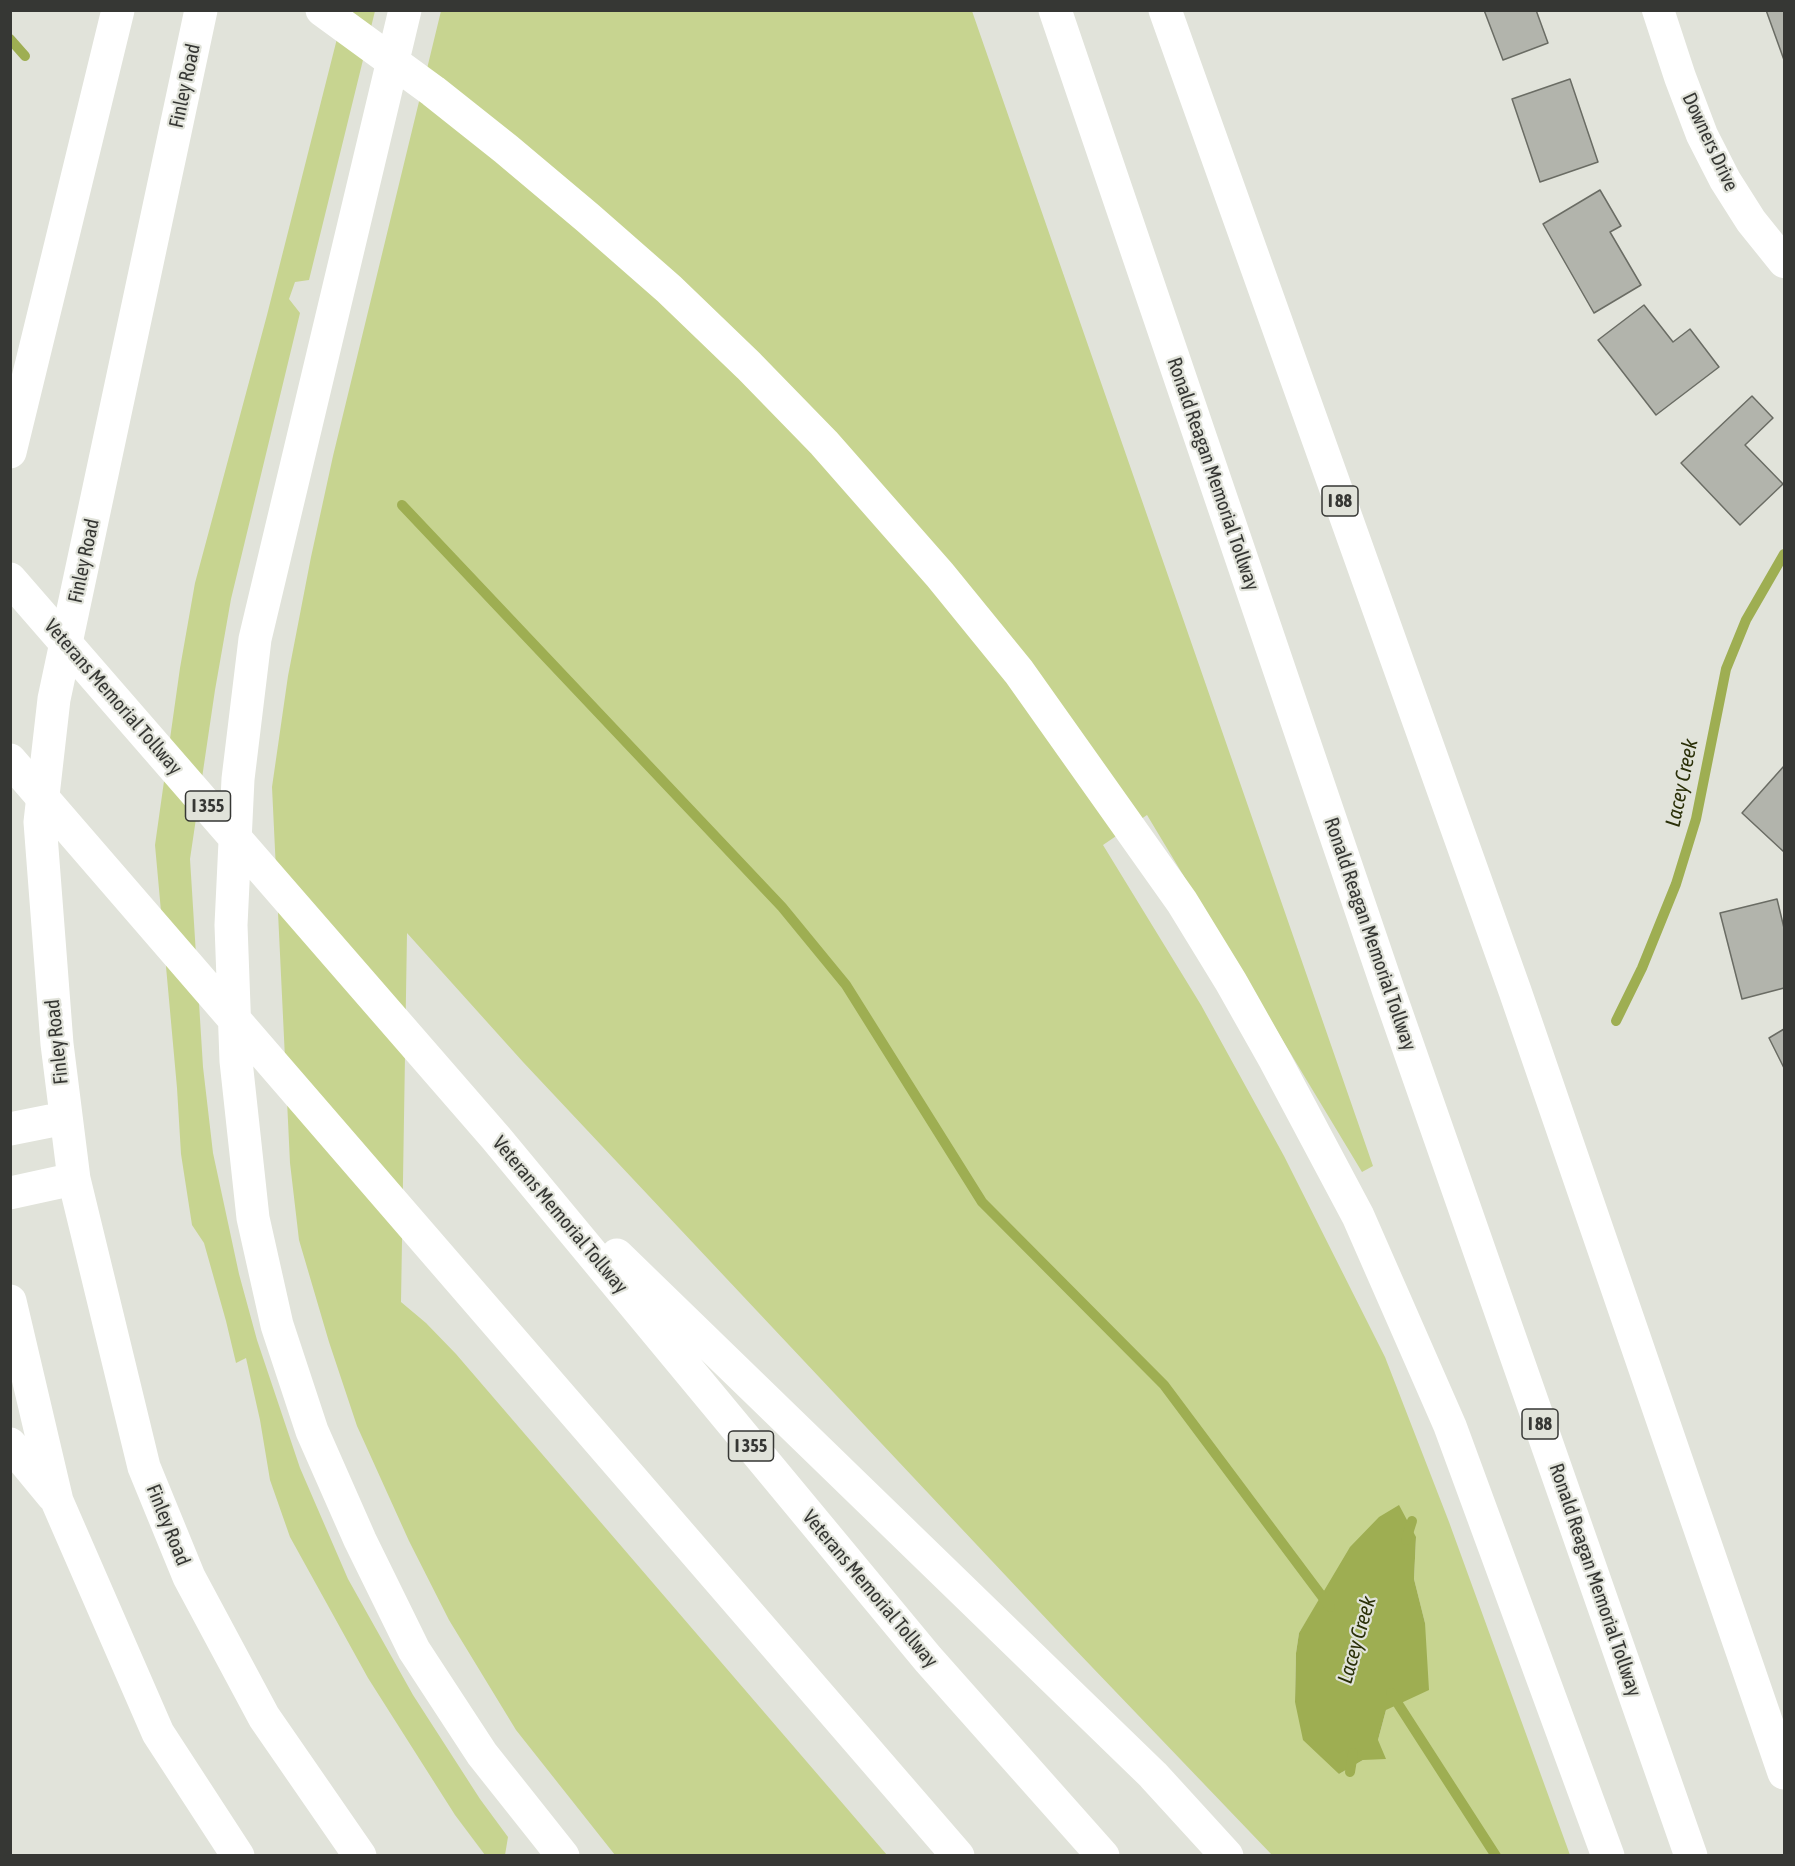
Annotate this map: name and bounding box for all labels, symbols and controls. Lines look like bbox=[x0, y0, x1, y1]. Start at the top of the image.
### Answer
street label: Finley Road bbox=[164, 42, 206, 130]
street label: Downers Drive bbox=[1677, 89, 1743, 195]
street label: Ronald Reagan Memorial Tollway bbox=[1162, 354, 1264, 594]
road number: I 88 bbox=[1322, 486, 1358, 516]
street label: Finley Road bbox=[63, 517, 105, 605]
street label: Veterans Memorial Tollway bbox=[39, 614, 187, 780]
water label: Lacey Creek bbox=[1660, 737, 1704, 829]
road number: I 355 bbox=[186, 791, 230, 821]
street label: Ronald Reagan Memorial Tollway bbox=[1319, 814, 1421, 1054]
street label: Finley Road bbox=[41, 998, 73, 1086]
street label: Veterans Memorial Tollway bbox=[487, 1131, 633, 1299]
road number: I 88 bbox=[1522, 1409, 1558, 1439]
road number: I 355 bbox=[728, 1431, 774, 1461]
street label: Ronald Reagan Memorial Tollway bbox=[1544, 1460, 1646, 1700]
street label: Finley Road bbox=[141, 1481, 195, 1569]
street label: Veterans Memorial Tollway bbox=[797, 1505, 943, 1673]
water label: Lacey Creek bbox=[1333, 1594, 1381, 1686]

